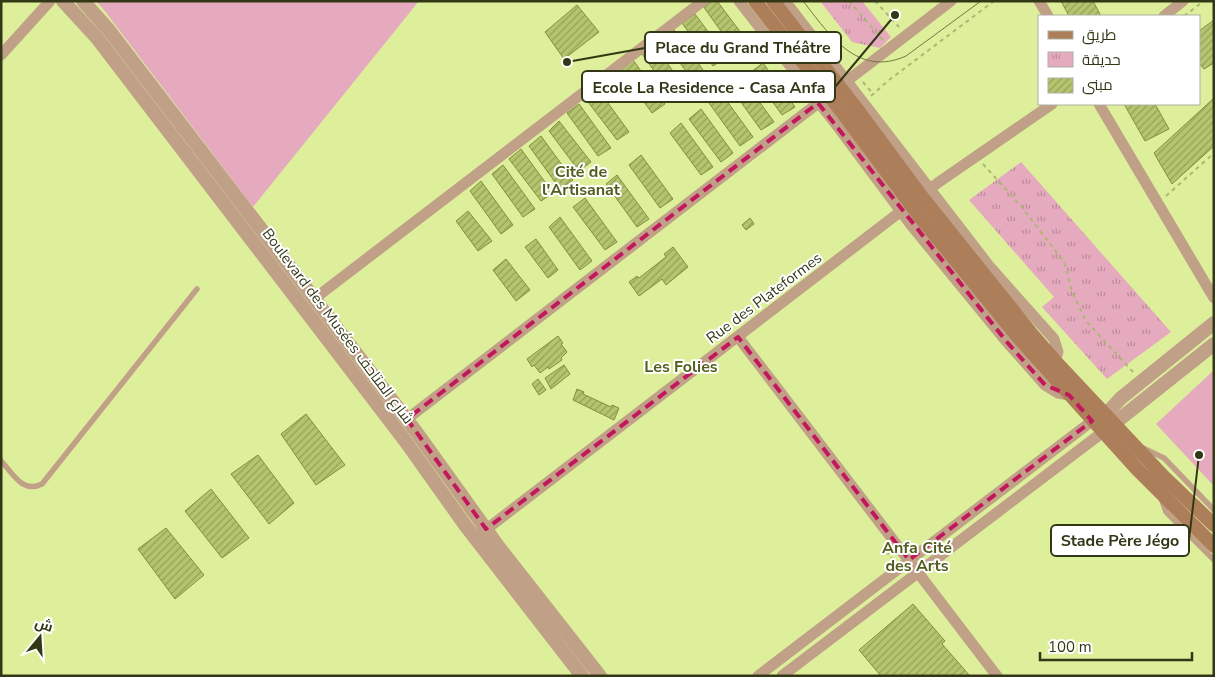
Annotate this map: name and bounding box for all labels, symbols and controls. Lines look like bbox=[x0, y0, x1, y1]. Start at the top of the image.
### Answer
legend bbox=[1038, 15, 1200, 105]
text: طريق bbox=[1082, 25, 1116, 45]
callout: Place du Grand Théâtre bbox=[645, 32, 841, 63]
text: Place du Grand Théâtre bbox=[655, 37, 831, 59]
text: حديقة bbox=[1082, 50, 1121, 70]
callout: Ecole La Residence - Casa Anfa bbox=[582, 71, 835, 102]
text: مبنى bbox=[1082, 75, 1113, 95]
text: Ecole La Residence - Casa Anfa bbox=[593, 77, 825, 99]
district label: Cité de l'Artisanat bbox=[542, 161, 621, 201]
street label: Boulevard des Musées شارع المتاحف bbox=[257, 224, 418, 428]
street label: Rue des Plateformes bbox=[702, 248, 826, 348]
district label: Les Folies bbox=[644, 356, 718, 378]
callout: Stade Père Jégo bbox=[1051, 525, 1189, 556]
text: Stade Père Jégo bbox=[1061, 530, 1179, 552]
district label: Anfa Cité des Arts bbox=[882, 537, 952, 577]
north arrow bbox=[15, 612, 65, 662]
text: ش bbox=[32, 613, 55, 637]
scale bar bbox=[1040, 630, 1192, 662]
text: 100 m bbox=[1048, 637, 1092, 657]

